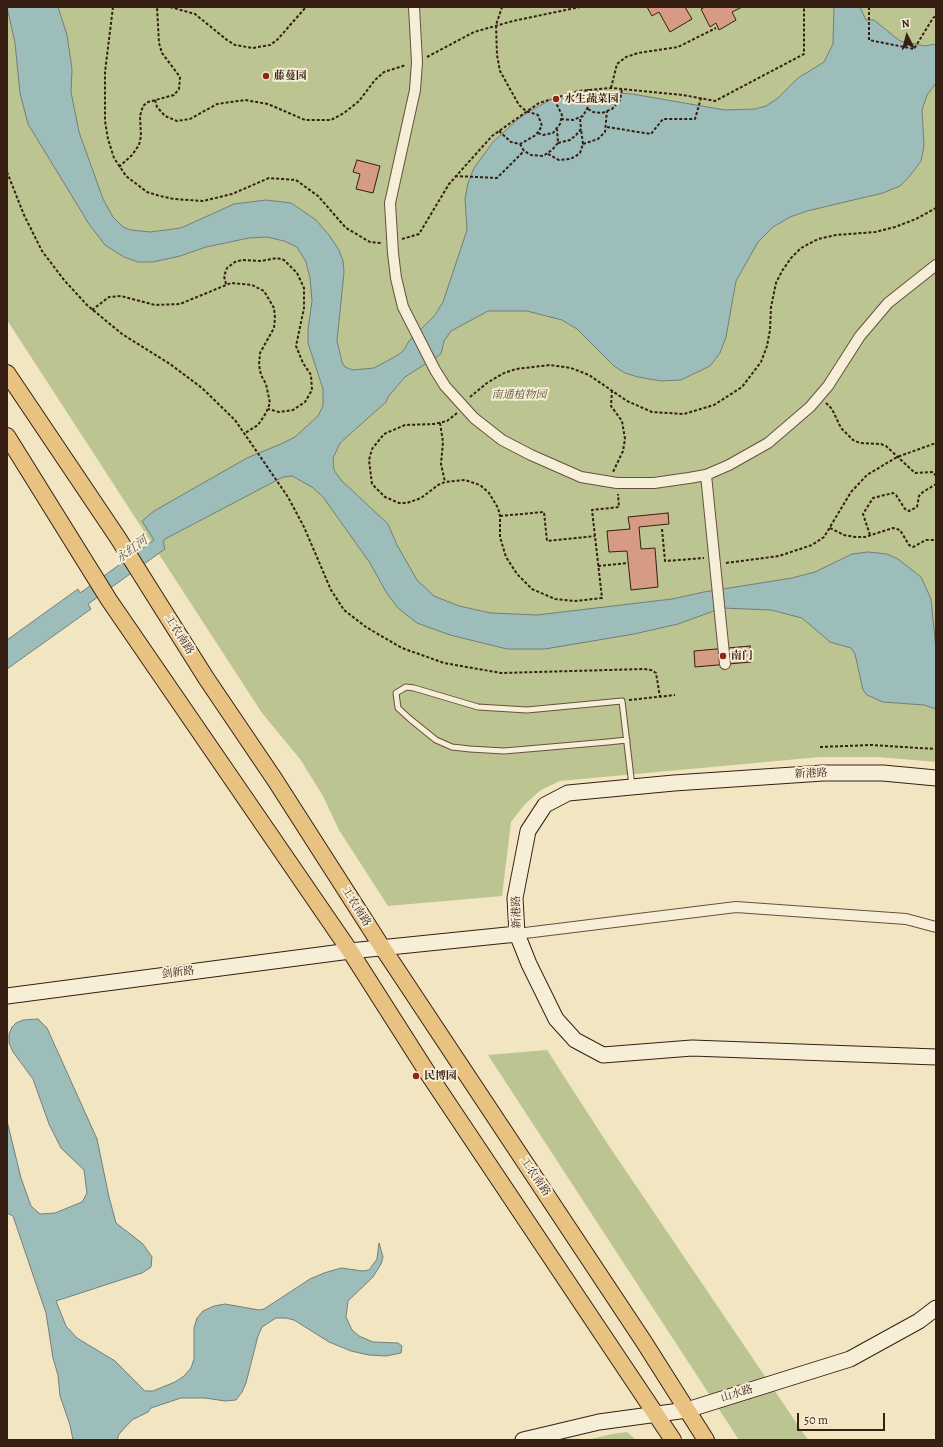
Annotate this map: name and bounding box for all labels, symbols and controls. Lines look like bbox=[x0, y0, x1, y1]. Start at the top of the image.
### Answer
north arrow bbox=[887, 16, 927, 56]
text: N bbox=[901, 16, 910, 31]
place label: 藤蔓园 bbox=[274, 69, 307, 83]
marker: 藤蔓园 bbox=[261, 71, 271, 81]
place label: 水生蔬菜园 bbox=[564, 92, 619, 106]
marker: 水生蔬菜园 bbox=[551, 94, 561, 104]
park label: 南通植物园 bbox=[492, 388, 546, 402]
water label: 永红河 bbox=[113, 534, 151, 566]
street label: 工农南路 bbox=[162, 613, 196, 657]
place label: 南门 bbox=[731, 649, 753, 663]
marker: 南门 bbox=[718, 651, 728, 661]
street label: 新港路 bbox=[794, 767, 828, 781]
street label: 工农南路 bbox=[339, 885, 373, 929]
street label: 新港路 bbox=[510, 895, 524, 929]
street label: 剑新路 bbox=[161, 964, 195, 982]
place label: 民博园 bbox=[424, 1069, 457, 1083]
marker: 民博园 bbox=[411, 1071, 421, 1081]
street label: 工农南路 bbox=[517, 1155, 553, 1199]
street label: 山水路 bbox=[719, 1383, 755, 1405]
scale bar bbox=[799, 1405, 887, 1431]
text: 50 m bbox=[804, 1412, 828, 1428]

